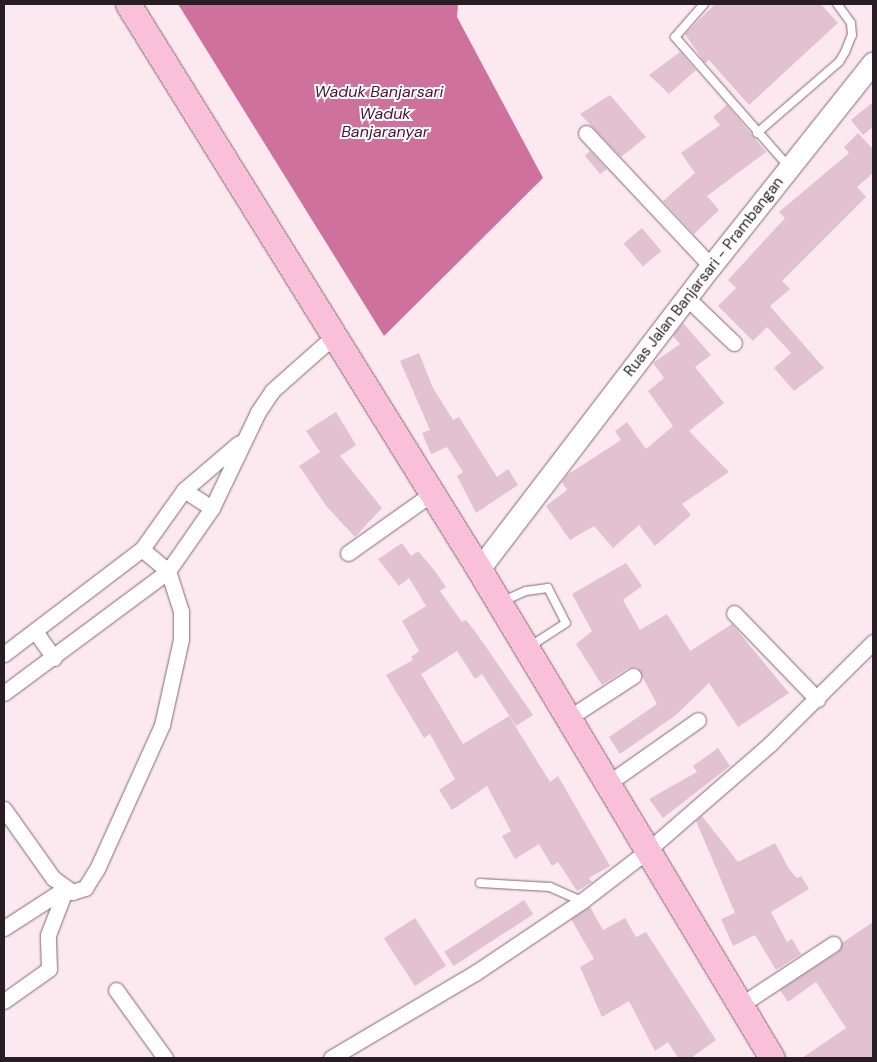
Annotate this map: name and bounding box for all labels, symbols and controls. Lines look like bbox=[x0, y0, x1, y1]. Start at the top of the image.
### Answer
water label: Waduk Banjarsari bbox=[315, 82, 443, 102]
water label: Waduk Banjaranyar bbox=[341, 104, 429, 142]
street label: Ruas Jalan Banjarsari - Prambangan bbox=[621, 174, 787, 380]

